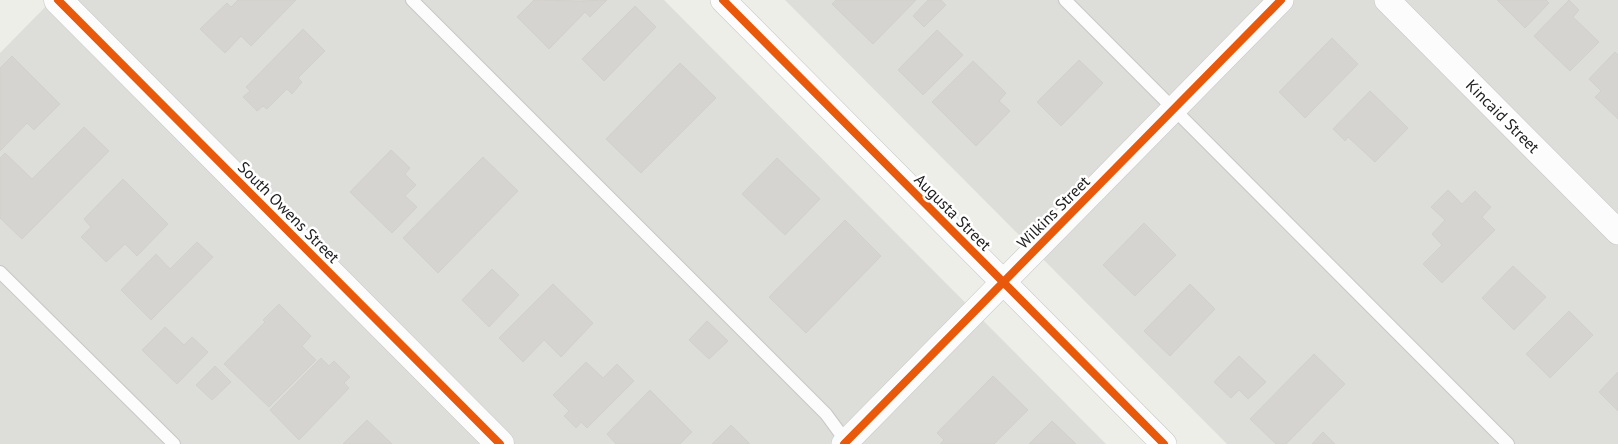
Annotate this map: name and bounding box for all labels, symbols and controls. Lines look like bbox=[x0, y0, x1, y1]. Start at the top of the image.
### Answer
street label: Kincaid Street bbox=[1462, 75, 1544, 157]
street label: South Owens Street bbox=[234, 157, 344, 267]
street label: Augusta Street bbox=[910, 169, 996, 255]
street label: Wilkins Street bbox=[1012, 171, 1094, 253]

